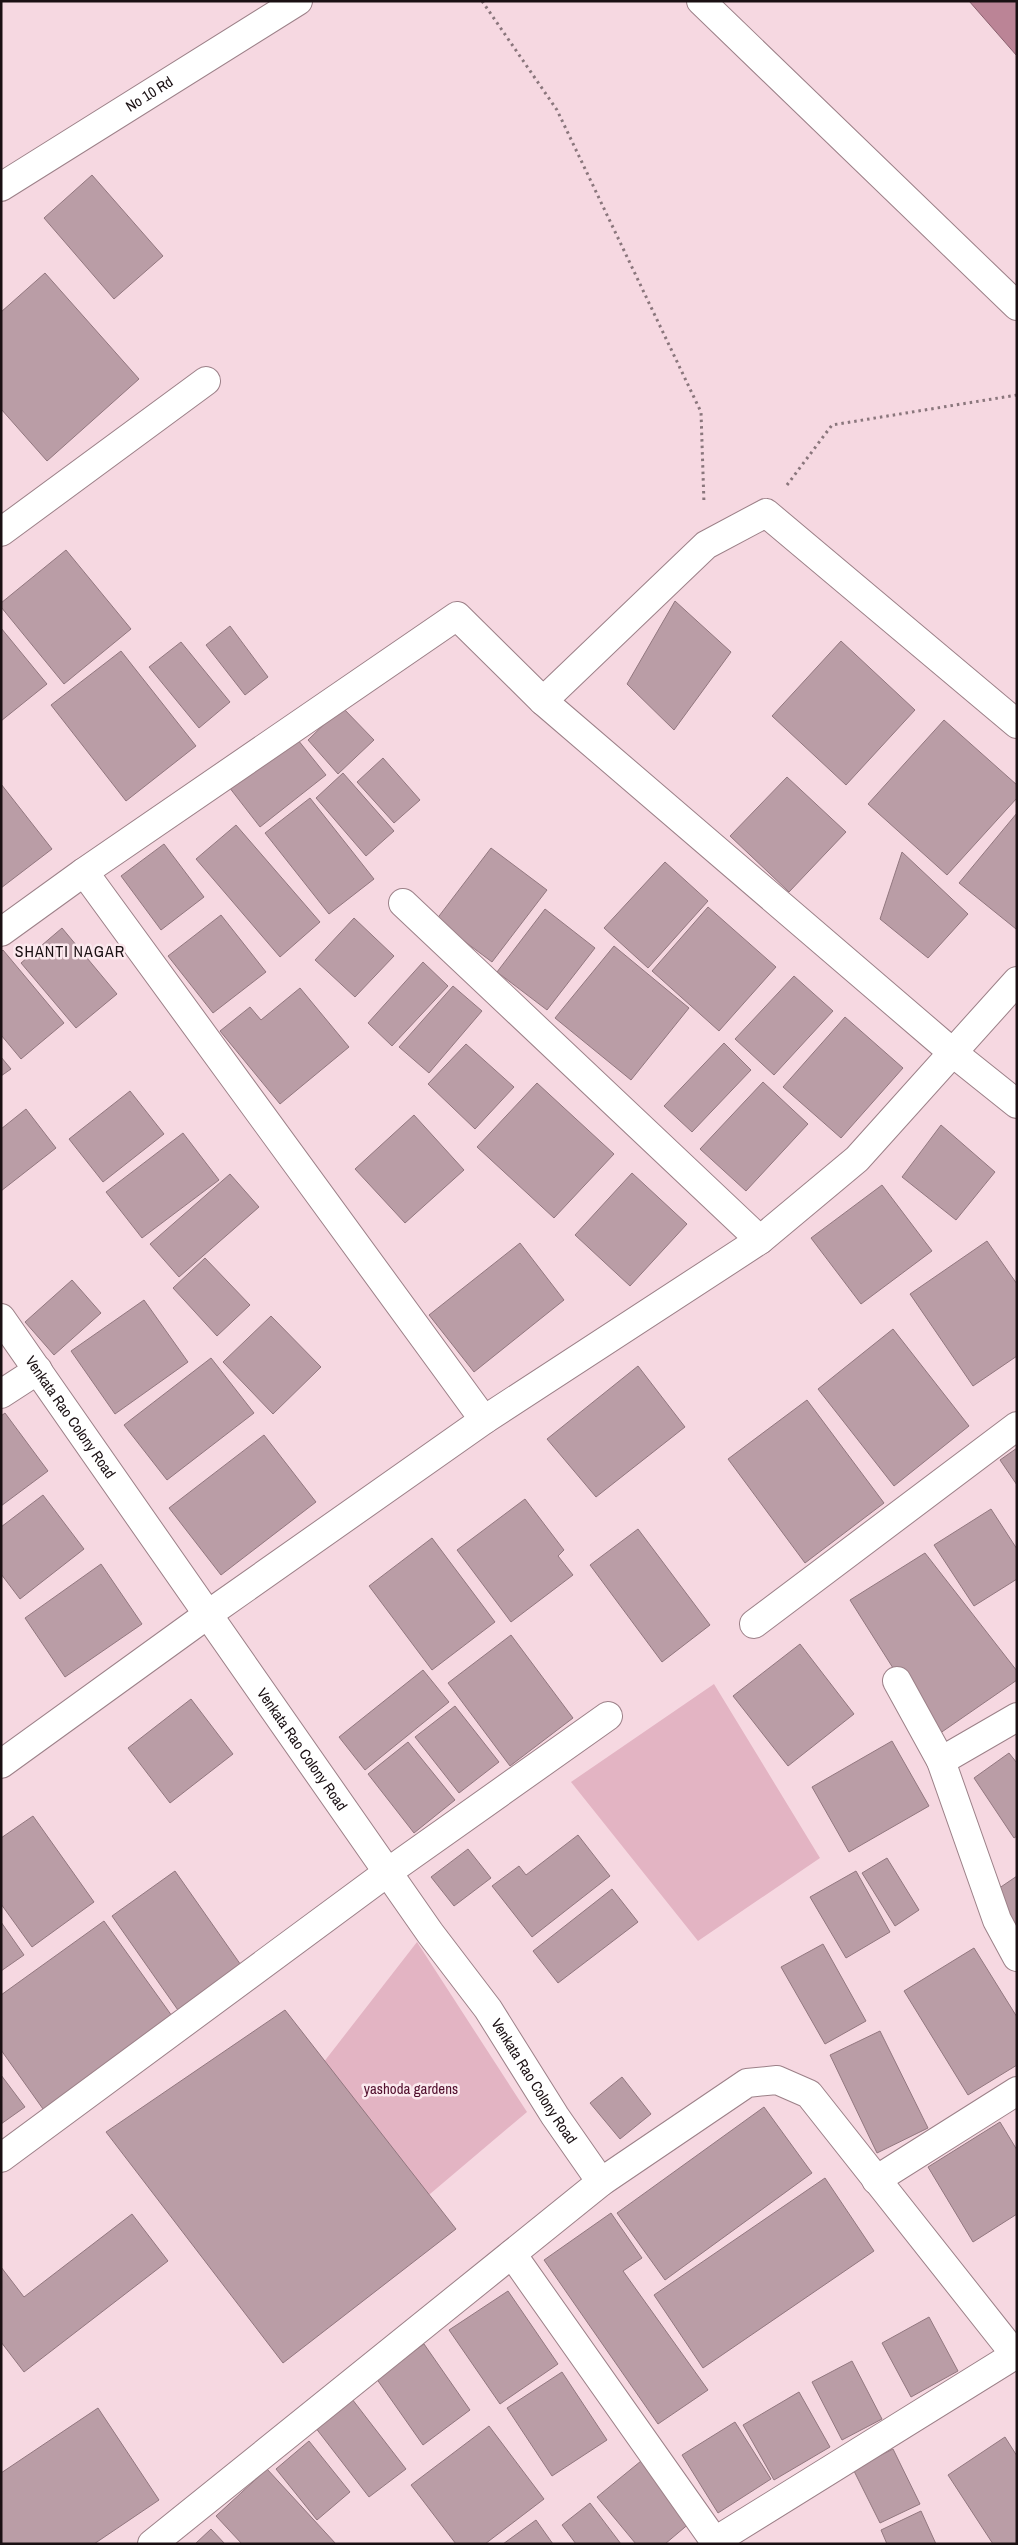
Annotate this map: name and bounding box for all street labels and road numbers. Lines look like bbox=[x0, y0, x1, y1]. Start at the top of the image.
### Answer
street label: No 10 Rd bbox=[121, 71, 177, 116]
street label: Venkata Rao Colony Road bbox=[21, 1351, 121, 1482]
street label: Venkata Rao Colony Road bbox=[252, 1684, 352, 1815]
street label: Venkata Rao Colony Road bbox=[486, 2014, 582, 2148]

